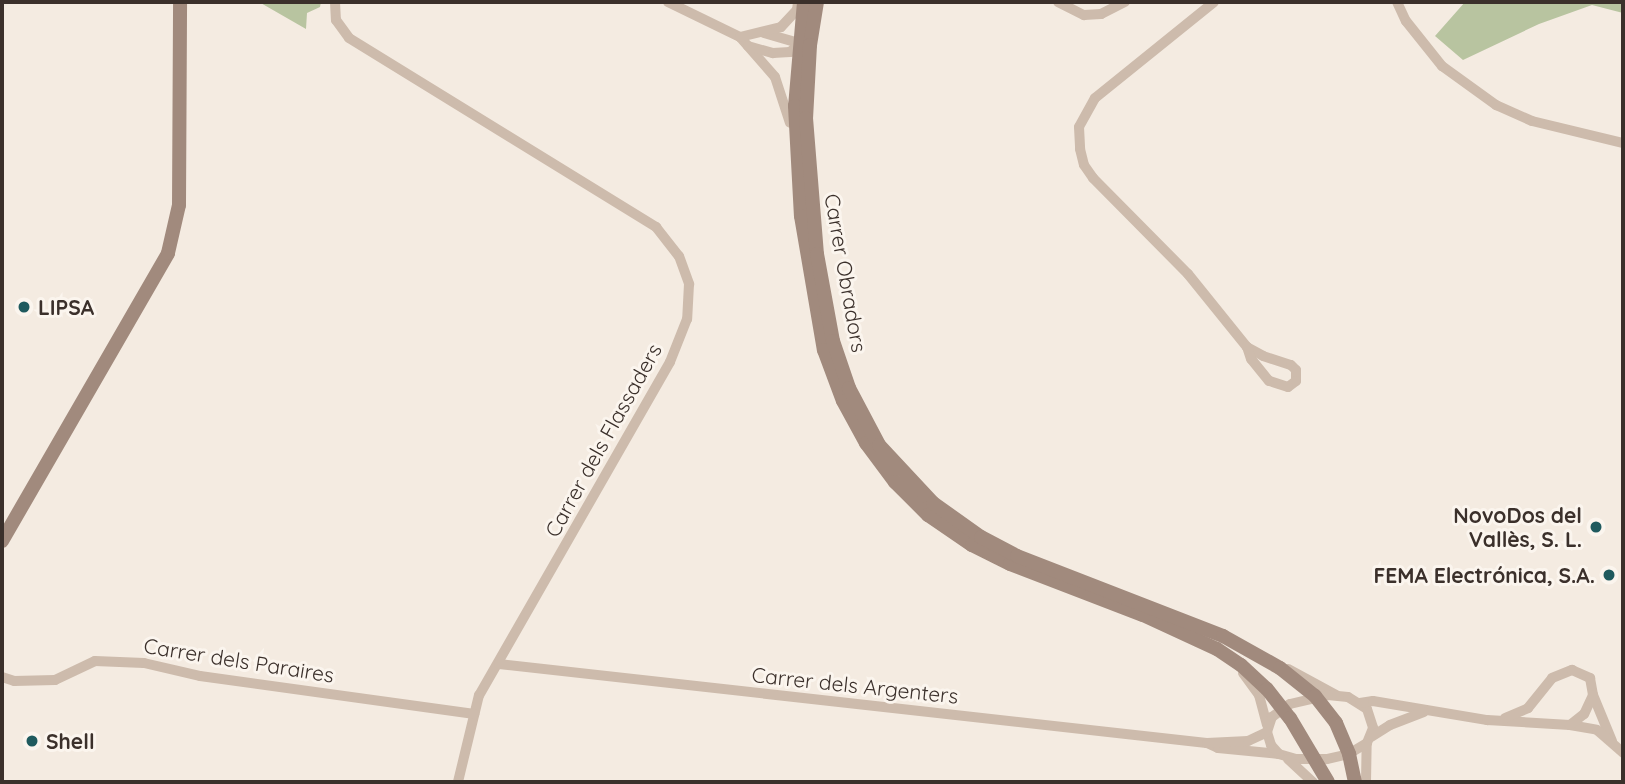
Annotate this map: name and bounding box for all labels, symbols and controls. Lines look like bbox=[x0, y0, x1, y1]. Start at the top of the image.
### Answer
street label: Carrer Obradors bbox=[820, 192, 872, 354]
place label: LIPSA bbox=[38, 294, 94, 320]
marker: LIPSA bbox=[16, 299, 32, 315]
street label: Carrer dels Flassaders bbox=[539, 339, 667, 541]
place label: NovoDos del Vallès, S. L. bbox=[1453, 502, 1582, 552]
marker: NovoDos del Vallès, S. L. bbox=[1588, 519, 1604, 535]
place label: FEMA Electrónica, S.A. bbox=[1373, 562, 1595, 588]
marker: FEMA Electrónica, S.A. bbox=[1601, 567, 1617, 583]
street label: Carrer dels Paraires bbox=[142, 633, 336, 687]
street label: Carrer dels Argenters bbox=[750, 662, 960, 708]
place label: Shell bbox=[46, 728, 95, 754]
marker: Shell bbox=[24, 733, 40, 749]

